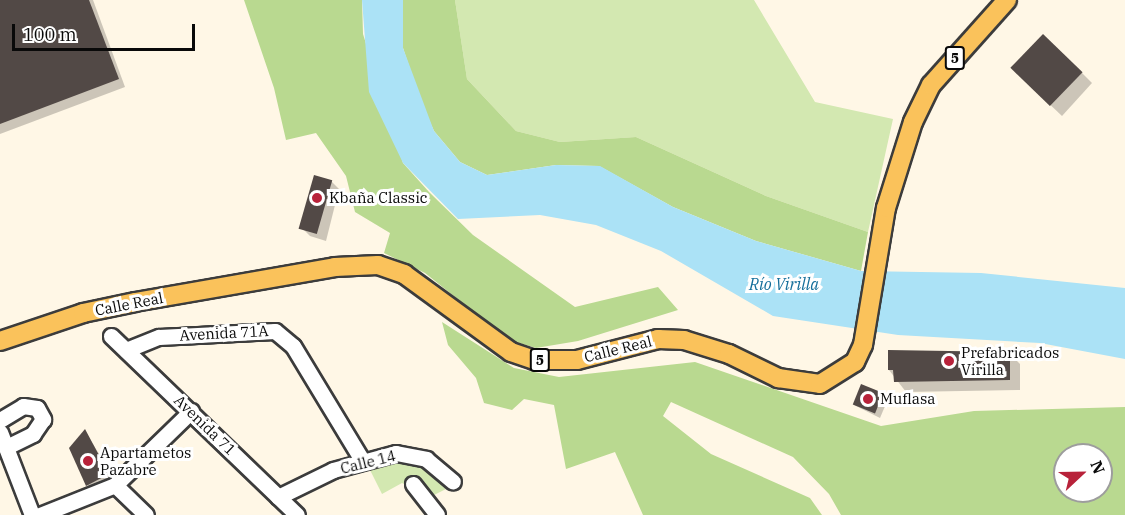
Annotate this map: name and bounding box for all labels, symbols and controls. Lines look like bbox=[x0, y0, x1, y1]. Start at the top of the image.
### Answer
scale bar bbox=[15, 12, 198, 50]
text: 100 m bbox=[23, 23, 77, 46]
road number: 5 bbox=[944, 47, 966, 69]
place label: Kbaña Classic bbox=[329, 189, 428, 207]
marker: Kbaña Classic bbox=[310, 191, 324, 205]
water label: Río Virilla bbox=[749, 274, 819, 294]
street label: Calle Real bbox=[93, 289, 165, 319]
street label: Avenida 71A bbox=[179, 322, 269, 344]
street label: Calle Real bbox=[582, 332, 654, 366]
place label: Prefabricados Virilla bbox=[961, 343, 1059, 378]
road number: 5 bbox=[530, 349, 550, 371]
marker: Prefabricados Virilla bbox=[942, 354, 956, 368]
place label: Muflasa bbox=[880, 390, 936, 408]
street label: Avenida 71 bbox=[170, 391, 240, 459]
marker: Muflasa bbox=[861, 392, 875, 406]
place label: Apartametos Pazabre bbox=[100, 443, 191, 478]
north arrow bbox=[1053, 443, 1113, 503]
street label: Calle 14 bbox=[339, 446, 397, 478]
marker: Apartametos Pazabre bbox=[81, 454, 95, 468]
text: N bbox=[1086, 457, 1109, 477]

